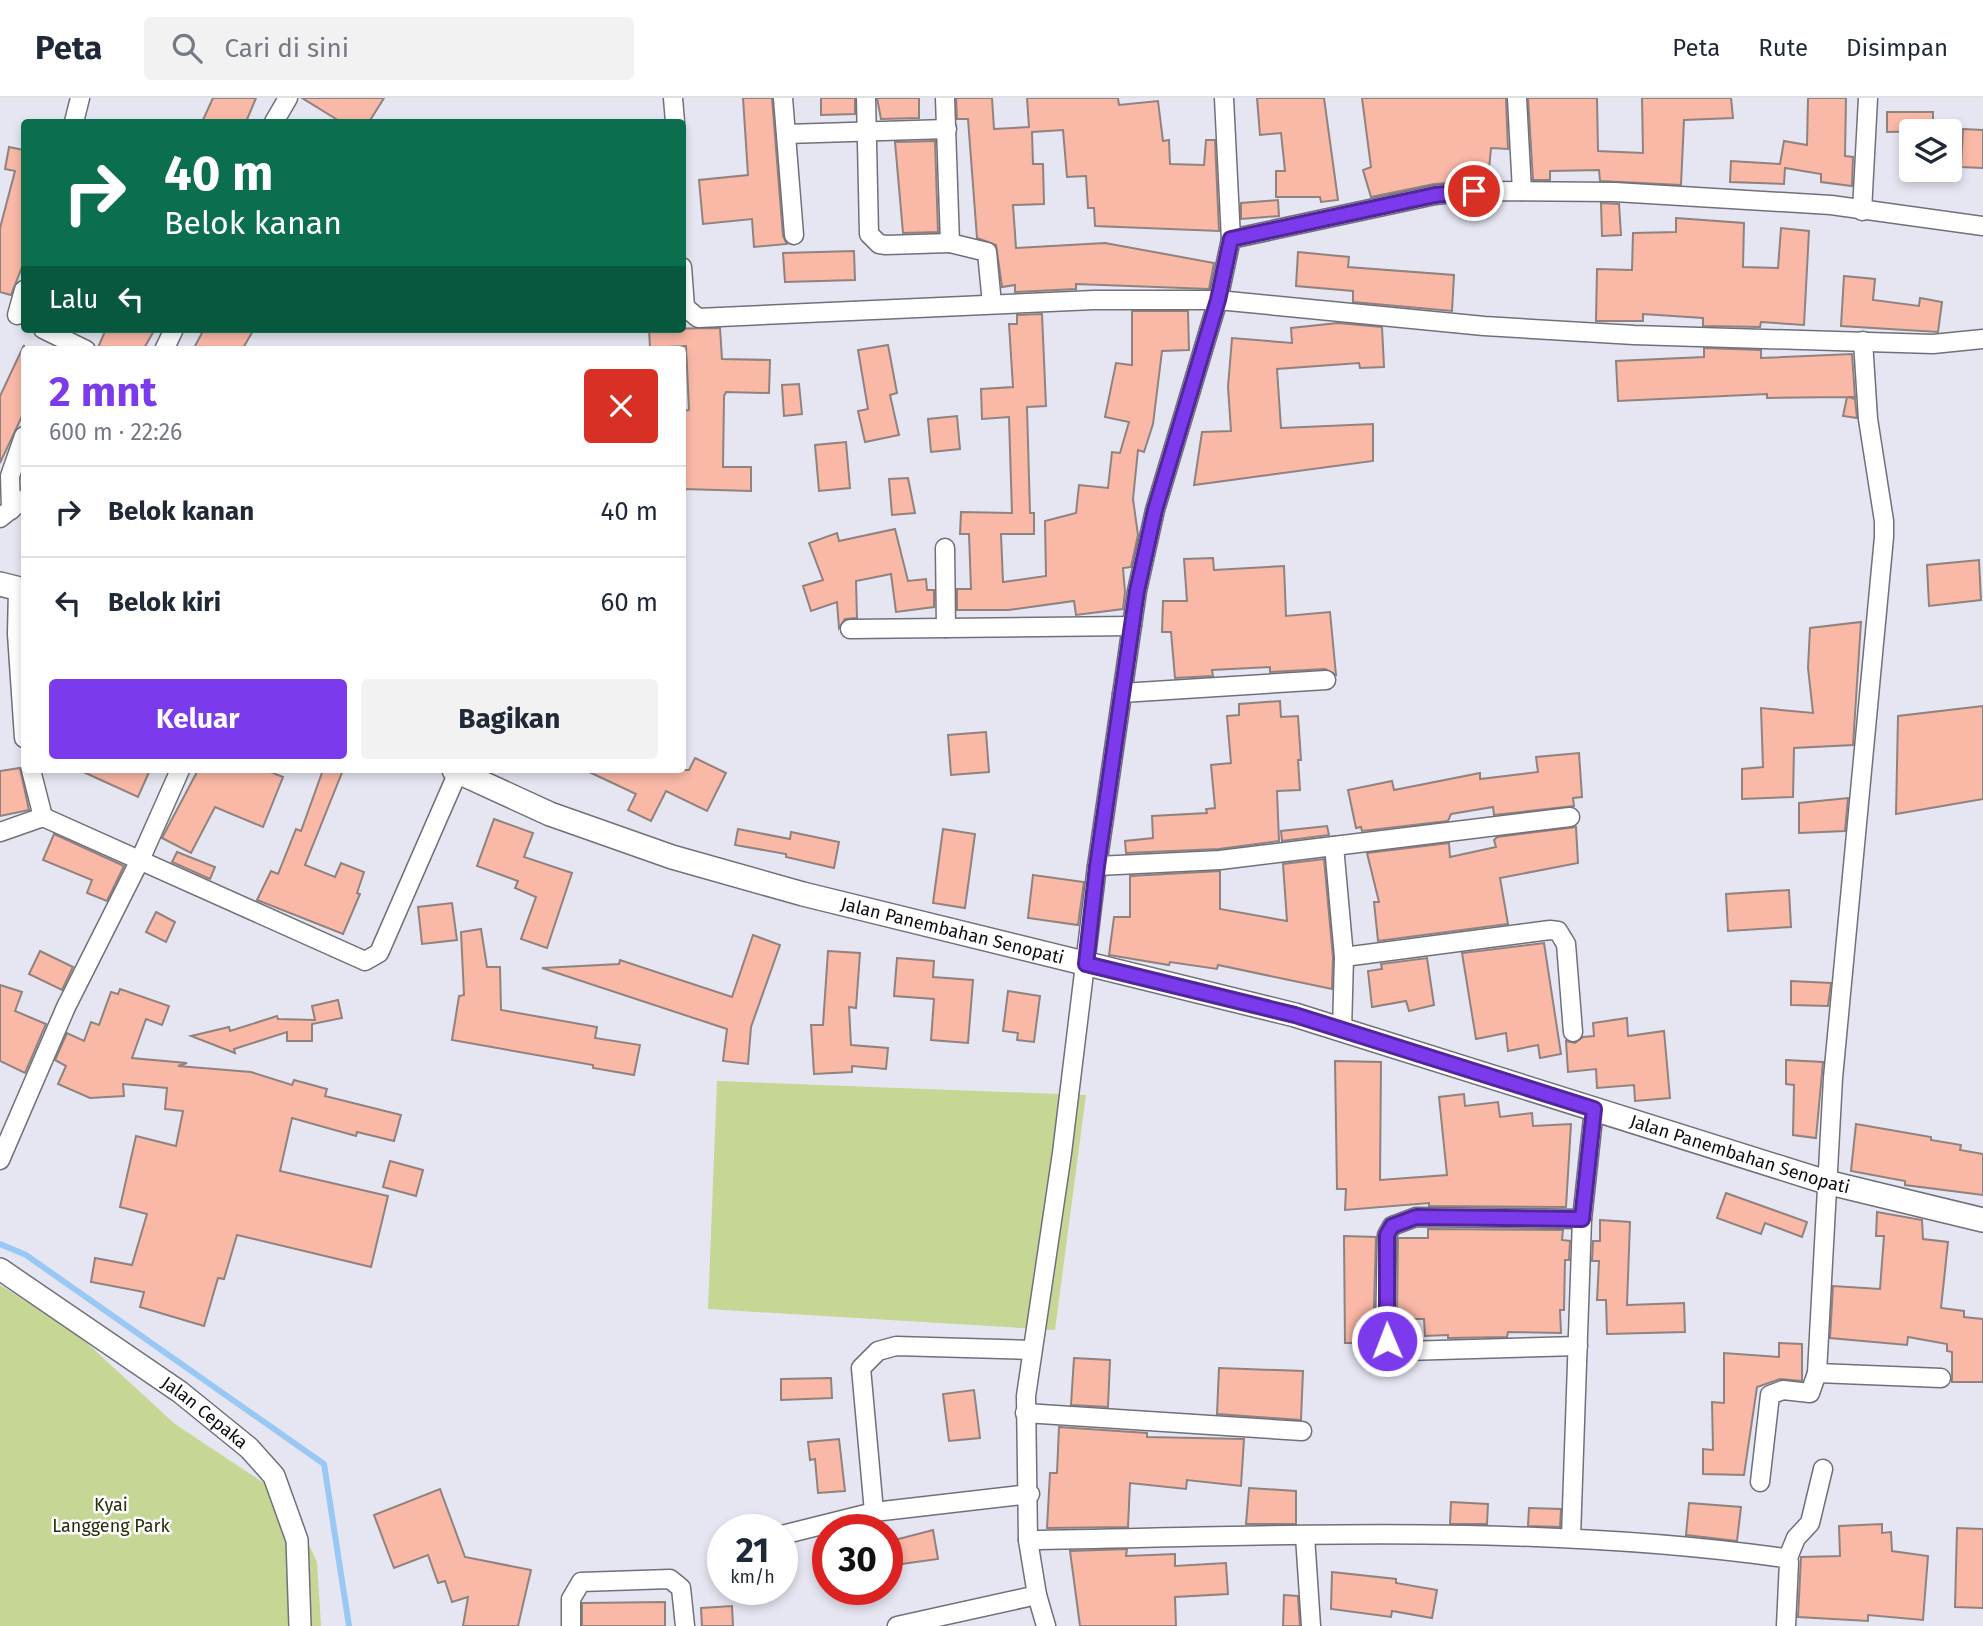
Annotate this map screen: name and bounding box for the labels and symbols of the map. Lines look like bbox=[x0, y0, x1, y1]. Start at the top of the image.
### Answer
pin bbox=[1444, 161, 1504, 221]
street label: Jalan Panembahan Senopati bbox=[839, 893, 1066, 969]
street label: Jalan Panembahan Senopati bbox=[1627, 1110, 1852, 1198]
position arrow bbox=[1350, 1304, 1424, 1378]
street label: Jalan Cepaka bbox=[157, 1372, 252, 1453]
park label: Kyai Langgeng Park bbox=[52, 1494, 171, 1537]
speed limit sign: 30 bbox=[812, 1514, 903, 1605]

